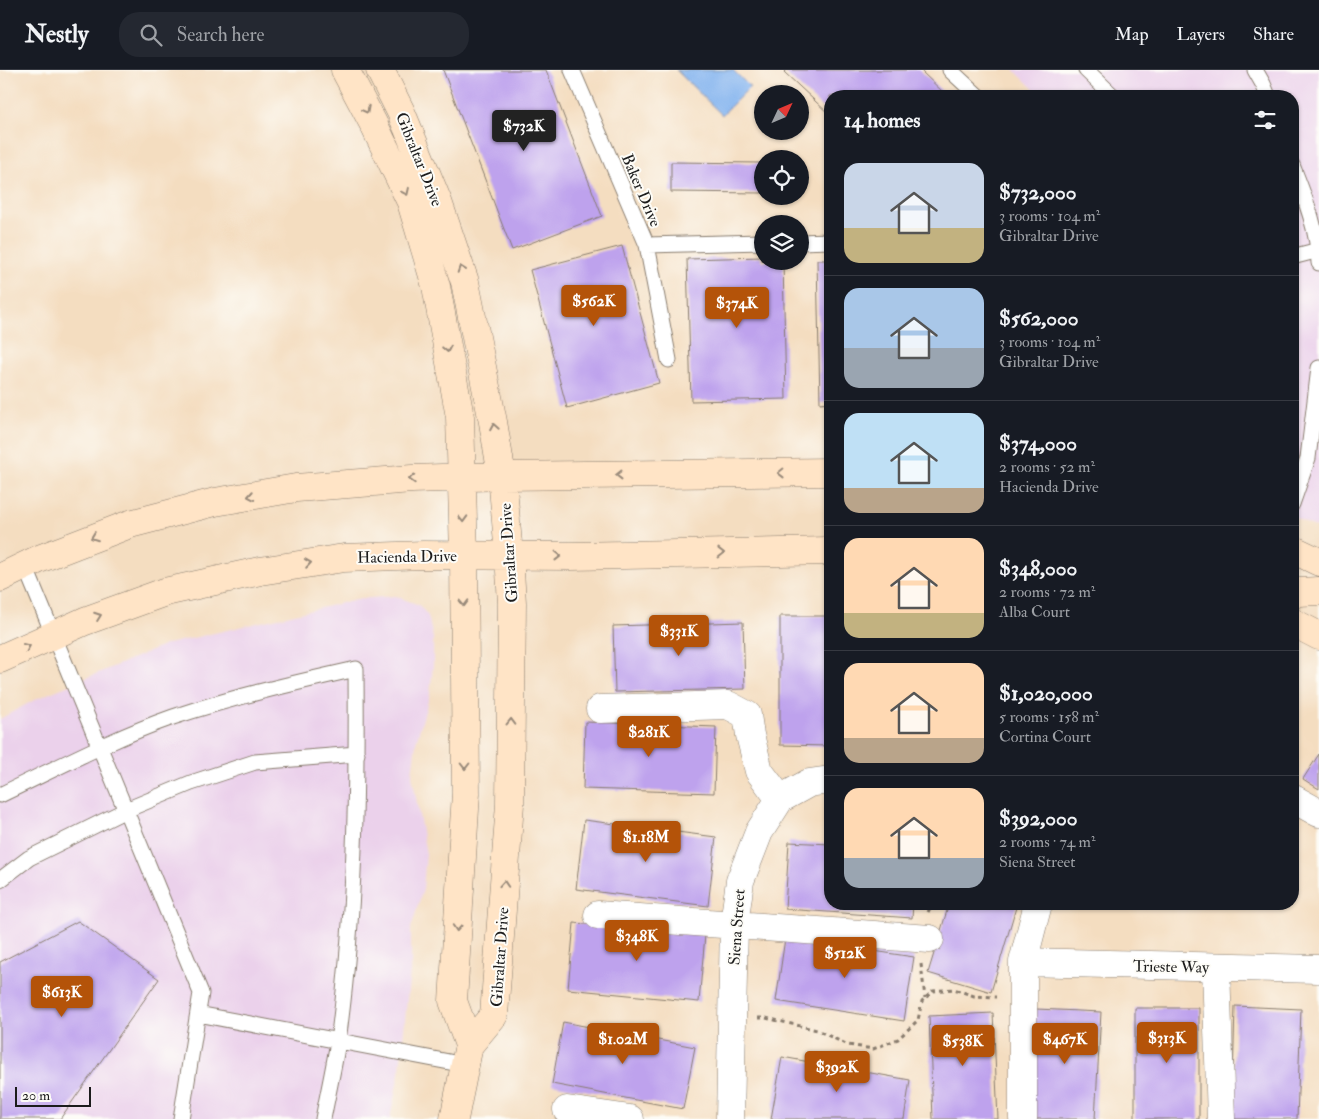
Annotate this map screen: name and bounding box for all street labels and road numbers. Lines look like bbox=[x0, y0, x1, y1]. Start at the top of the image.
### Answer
street label: Gibraltar Drive bbox=[391, 109, 447, 210]
street label: Baker Drive bbox=[617, 151, 665, 230]
street label: Gibraltar Drive bbox=[496, 502, 522, 603]
street label: Hacienda Drive bbox=[357, 546, 457, 568]
street label: Siena Street bbox=[724, 888, 750, 966]
street label: Gibraltar Drive bbox=[487, 906, 513, 1007]
street label: Trieste Way bbox=[1133, 956, 1210, 978]

